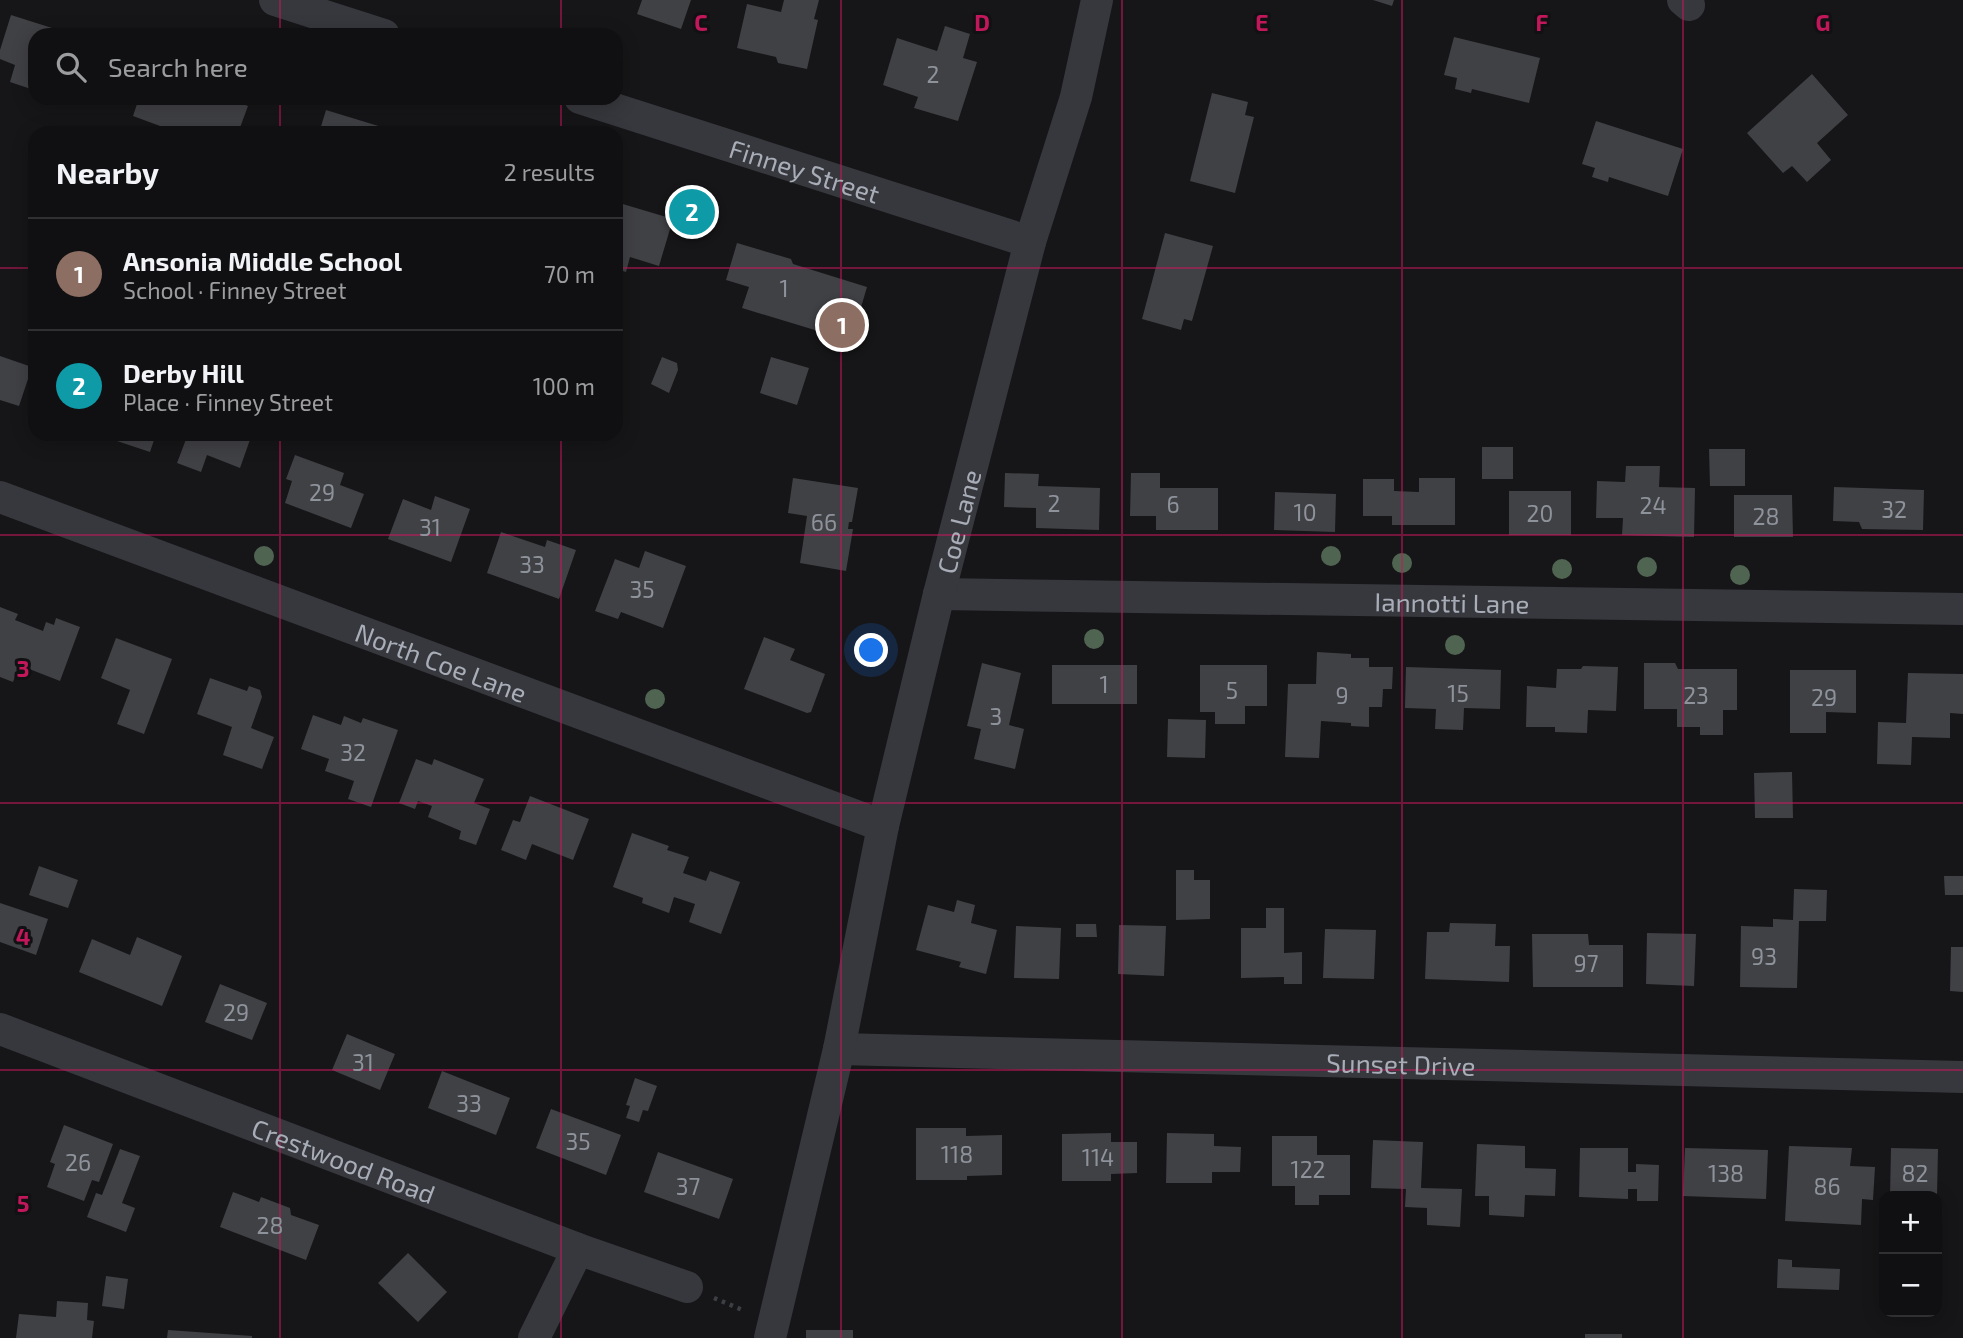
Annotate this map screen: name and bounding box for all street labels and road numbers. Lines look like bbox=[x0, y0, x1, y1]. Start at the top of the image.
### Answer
street label: Finney Street bbox=[726, 131, 884, 208]
street label: Coe Lane bbox=[929, 466, 986, 577]
street label: Iannotti Lane bbox=[1374, 585, 1530, 618]
street label: North Coe Lane bbox=[351, 615, 531, 707]
street label: Sunset Drive bbox=[1326, 1046, 1476, 1080]
street label: Crestwood Road bbox=[248, 1111, 440, 1209]

